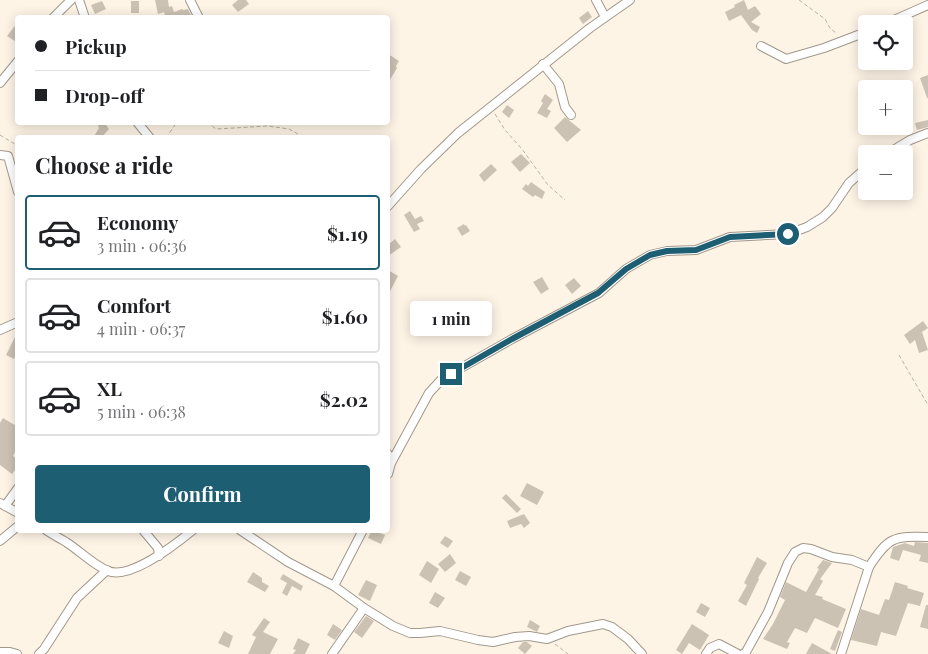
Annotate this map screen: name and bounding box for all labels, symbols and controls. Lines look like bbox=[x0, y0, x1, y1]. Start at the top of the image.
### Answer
map controls bbox=[858, 15, 913, 200]
button: locate bbox=[858, 15, 913, 70]
text: Pickup bbox=[65, 33, 127, 59]
button: + bbox=[858, 80, 913, 135]
text: Drop-off bbox=[65, 82, 143, 108]
button: − bbox=[858, 145, 913, 200]
text: Choose a ride bbox=[35, 150, 173, 180]
text: Economy bbox=[97, 209, 178, 235]
icon: car bbox=[37, 210, 82, 255]
text: $1.19 bbox=[327, 220, 368, 246]
route start bbox=[777, 223, 799, 245]
text: 3 min · 06:36 bbox=[97, 235, 186, 256]
text: Comfort bbox=[97, 292, 171, 318]
icon: car bbox=[37, 293, 82, 338]
callout: 1 min bbox=[410, 302, 492, 336]
text: $1.60 bbox=[322, 303, 368, 329]
text: 1 min bbox=[431, 308, 471, 329]
text: 4 min · 06:37 bbox=[97, 318, 185, 339]
route end bbox=[440, 363, 462, 385]
text: XL bbox=[97, 375, 122, 401]
icon: car bbox=[37, 376, 82, 421]
text: $2.02 bbox=[320, 386, 368, 412]
text: 5 min · 06:38 bbox=[97, 401, 186, 422]
button: Confirm bbox=[35, 465, 370, 523]

